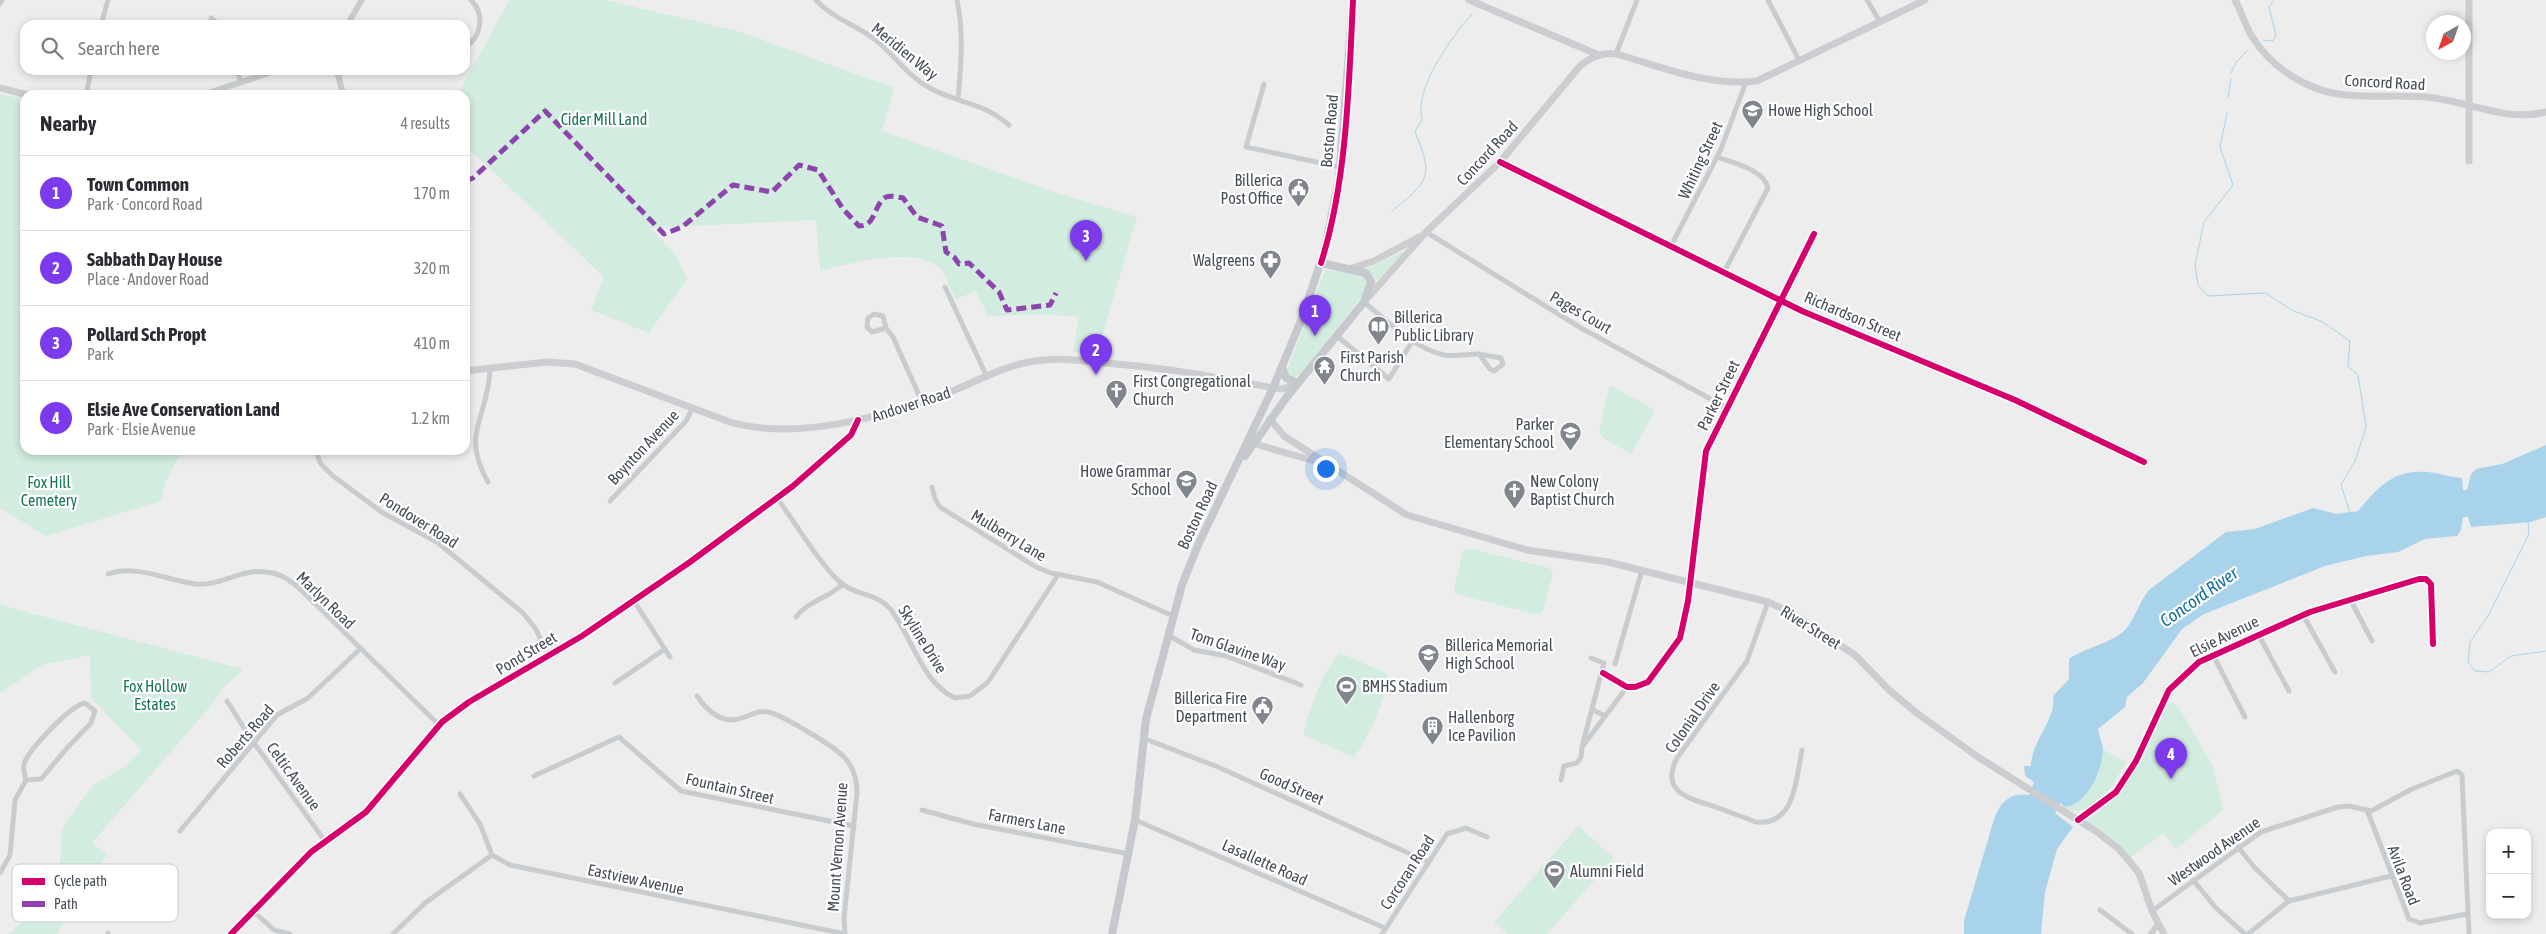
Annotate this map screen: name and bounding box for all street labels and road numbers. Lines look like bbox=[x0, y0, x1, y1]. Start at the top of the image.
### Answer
street label: Meridien Way bbox=[868, 19, 942, 84]
street label: Concord Road bbox=[2344, 71, 2426, 93]
street label: Boston Road bbox=[1317, 94, 1341, 168]
street label: Concord Road bbox=[1453, 117, 1521, 189]
street label: Whiting Street bbox=[1674, 118, 1727, 202]
street label: Pages Court bbox=[1546, 287, 1615, 338]
street label: Richardson Street bbox=[1802, 288, 1904, 345]
street label: Parker Street bbox=[1693, 357, 1743, 433]
street label: Andover Road bbox=[869, 383, 953, 425]
street label: Boynton Avenue bbox=[604, 406, 683, 489]
street label: Boston Road bbox=[1173, 478, 1221, 552]
street label: Pondover Road bbox=[376, 489, 462, 551]
street label: Mulberry Lane bbox=[968, 506, 1050, 565]
street label: Marlyn Road bbox=[292, 568, 359, 633]
street label: Skyline Drive bbox=[894, 602, 951, 677]
street label: River Street bbox=[1778, 602, 1845, 653]
street label: Elsie Avenue bbox=[2187, 612, 2261, 660]
street label: Tom Glavine Way bbox=[1187, 624, 1289, 675]
street label: Pond Street bbox=[492, 628, 560, 678]
street label: Colonial Drive bbox=[1661, 678, 1723, 756]
street label: Roberts Road bbox=[213, 701, 277, 771]
street label: Celtic Avenue bbox=[263, 739, 325, 813]
street label: Good Street bbox=[1257, 764, 1327, 808]
street label: Fountain Street bbox=[684, 769, 776, 807]
street label: Mount Vernon Avenue bbox=[824, 782, 850, 912]
street label: Farmers Lane bbox=[987, 805, 1067, 837]
street label: Westwood Avenue bbox=[2165, 813, 2263, 889]
street label: Corcoran Road bbox=[1376, 831, 1438, 913]
street label: Lasallette Road bbox=[1220, 835, 1310, 889]
street label: Avila Road bbox=[2384, 843, 2424, 907]
street label: Eastview Avenue bbox=[586, 860, 686, 898]

